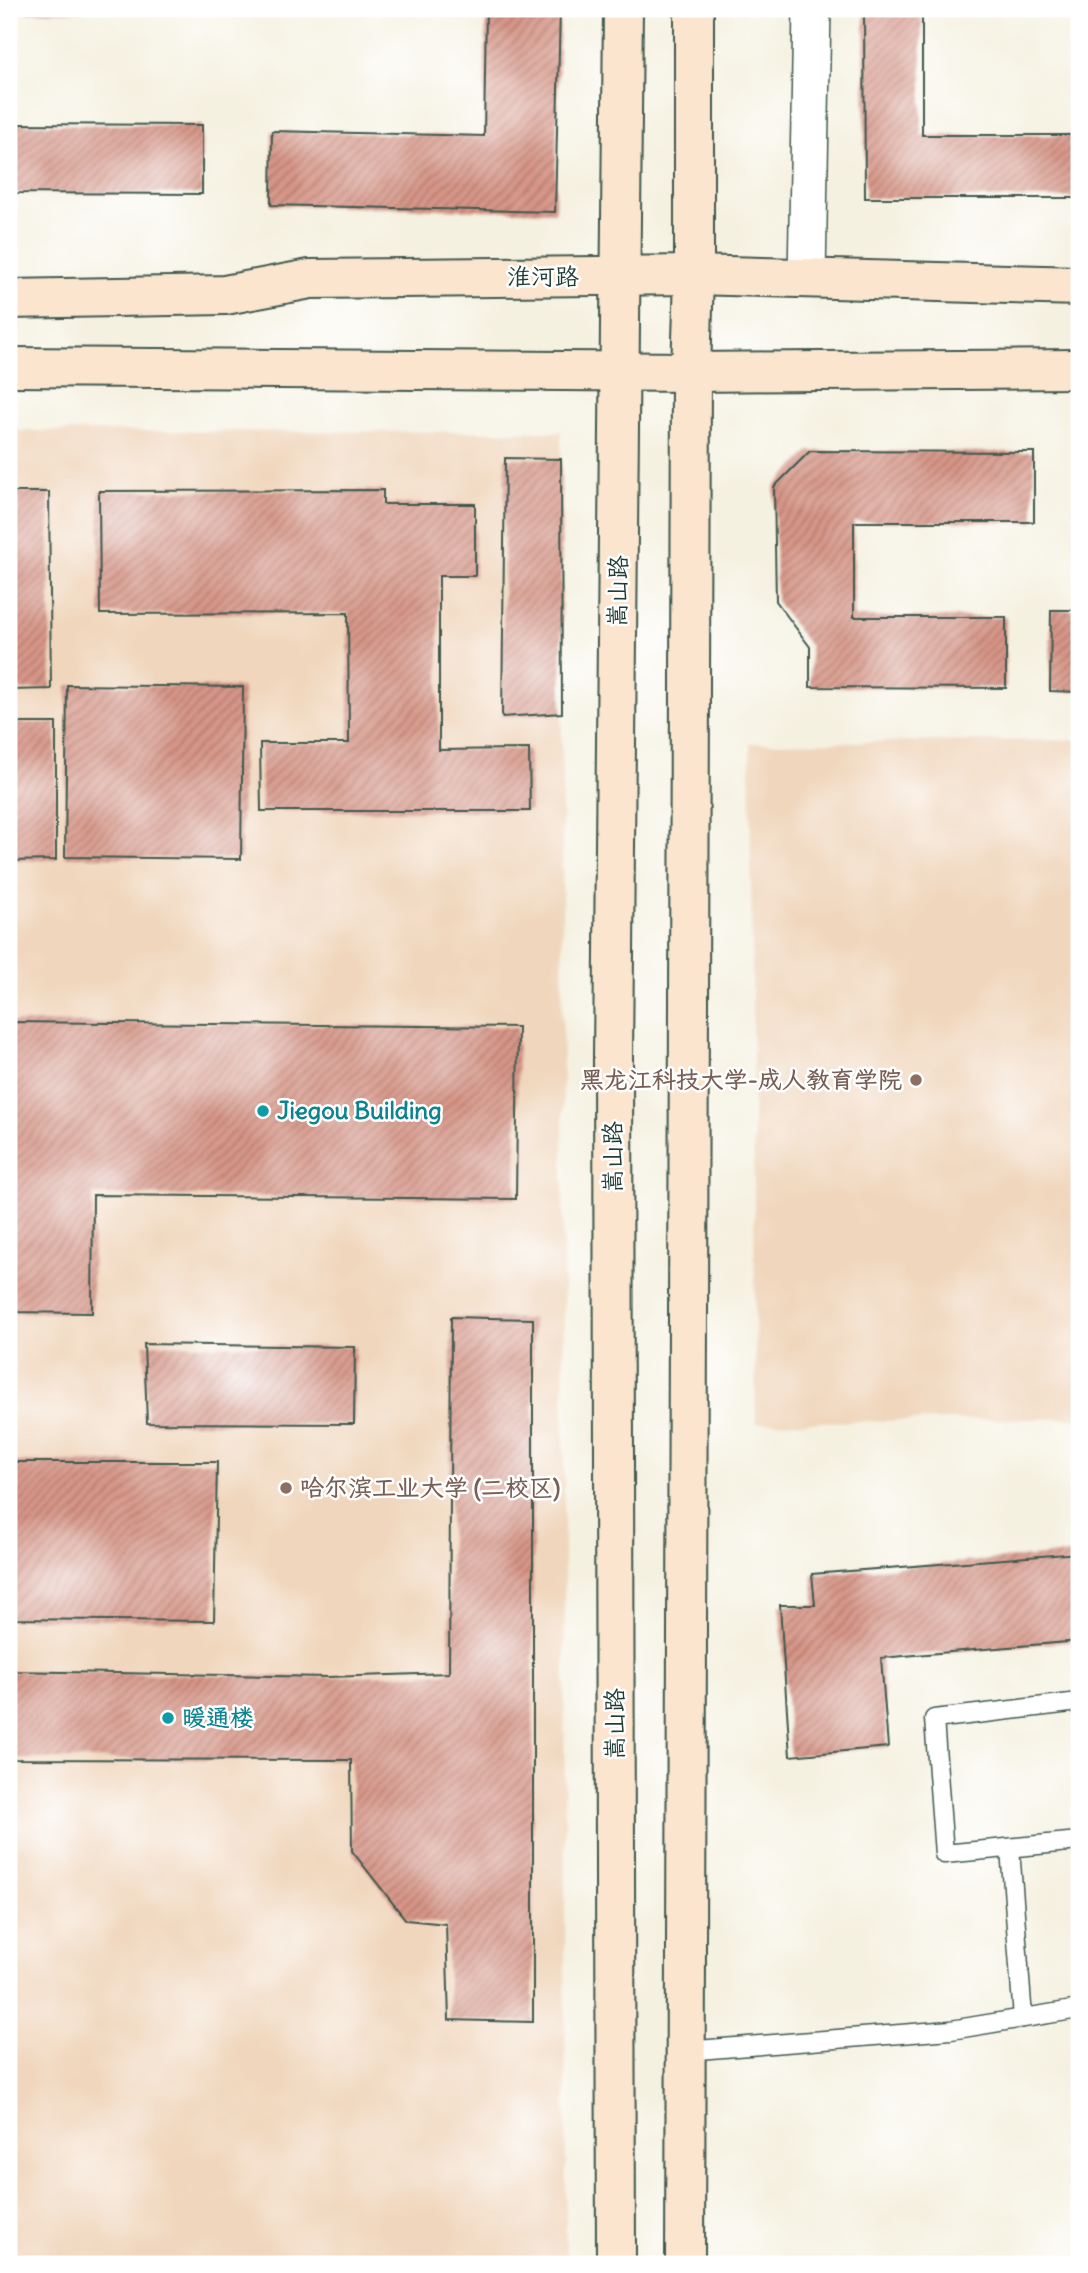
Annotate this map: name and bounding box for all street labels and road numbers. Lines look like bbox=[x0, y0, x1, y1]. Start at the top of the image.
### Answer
street label: 淮河路 bbox=[507, 261, 579, 291]
street label: 嵩山路 bbox=[601, 555, 633, 627]
street label: 嵩山路 bbox=[597, 1121, 627, 1193]
street label: 嵩山路 bbox=[599, 1688, 629, 1760]

